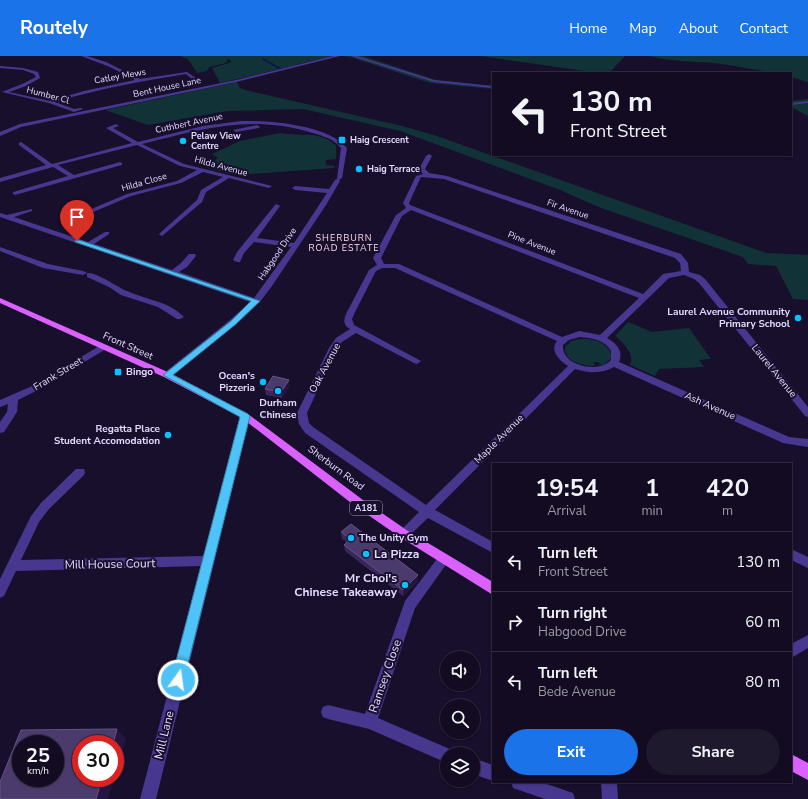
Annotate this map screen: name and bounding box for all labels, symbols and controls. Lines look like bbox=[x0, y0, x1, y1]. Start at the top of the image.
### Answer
text: Routely bbox=[20, 15, 88, 41]
text: Home bbox=[569, 19, 607, 38]
text: Map bbox=[629, 19, 657, 38]
text: About bbox=[679, 19, 718, 38]
text: Contact bbox=[740, 19, 788, 38]
street label: Catley Mews bbox=[93, 66, 147, 86]
street label: Bent House Lane bbox=[132, 74, 202, 100]
text: 130 m bbox=[570, 83, 653, 121]
street label: Humber Cl bbox=[25, 84, 71, 107]
icon: left bbox=[504, 88, 556, 140]
street label: Cuthbert Avenue bbox=[154, 110, 224, 136]
text: Front Street bbox=[570, 119, 666, 143]
place label: Pelaw View Centre bbox=[191, 130, 241, 152]
place label: Haig Crescent bbox=[350, 134, 409, 146]
marker: Haig Crescent bbox=[337, 135, 347, 145]
marker: Pelaw View Centre bbox=[178, 136, 188, 146]
street label: Hilda Avenue bbox=[193, 153, 249, 179]
place label: Haig Terrace bbox=[367, 163, 420, 175]
marker: Haig Terrace bbox=[354, 164, 364, 174]
street label: Hilda Close bbox=[120, 170, 168, 194]
street label: Fir Avenue bbox=[546, 196, 591, 222]
pin bbox=[60, 200, 94, 241]
icon: arrive bbox=[66, 206, 88, 228]
street label: Habgood Drive bbox=[255, 225, 299, 283]
street label: Pine Avenue bbox=[506, 228, 558, 258]
district label: SHERBURN ROAD ESTATE bbox=[308, 232, 380, 254]
place label: Laurel Avenue Community Primary School bbox=[667, 305, 791, 331]
marker: Laurel Avenue Community Primary School bbox=[793, 313, 803, 323]
street label: Front Street bbox=[101, 329, 156, 363]
street label: Oak Avenue bbox=[306, 341, 344, 395]
street label: Laurel Avenue bbox=[748, 341, 800, 401]
street label: Frank Street bbox=[31, 354, 85, 394]
place label: Bingo bbox=[126, 365, 153, 379]
marker: Bingo bbox=[113, 367, 123, 377]
place label: Ocean's Pizzeria bbox=[218, 369, 255, 395]
marker: Ocean's Pizzeria bbox=[258, 377, 268, 387]
marker: Durham Chinese bbox=[273, 386, 283, 396]
street label: Ash Avenue bbox=[682, 389, 738, 423]
place label: Durham Chinese bbox=[259, 396, 297, 422]
street label: Maple Avenue bbox=[471, 411, 527, 467]
place label: Regatta Place Student Accomodation bbox=[54, 422, 161, 448]
marker: Regatta Place Student Accomodation bbox=[163, 430, 173, 440]
street label: Sherburn Road bbox=[305, 442, 367, 494]
text: 19:54 bbox=[535, 472, 598, 504]
text: 1 bbox=[645, 472, 659, 504]
text: 420 bbox=[706, 472, 749, 504]
road number: A181 bbox=[350, 501, 382, 515]
text: Arrival bbox=[547, 502, 586, 520]
text: min bbox=[641, 502, 663, 520]
text: m bbox=[722, 502, 733, 520]
place label: The Unity Gym bbox=[359, 531, 428, 545]
marker: The Unity Gym bbox=[346, 533, 356, 543]
text: Turn left bbox=[538, 543, 597, 563]
place label: La Pizza bbox=[374, 546, 419, 562]
marker: La Pizza bbox=[361, 549, 371, 559]
icon: left bbox=[504, 551, 526, 573]
text: 130 m bbox=[736, 552, 780, 572]
street label: Mill House Court bbox=[64, 555, 156, 573]
text: Front Street bbox=[538, 563, 608, 581]
place label: Mr Choi's Chinese Takeaway bbox=[294, 570, 398, 600]
marker: Mr Choi's Chinese Takeaway bbox=[400, 580, 410, 590]
text: Turn right bbox=[538, 603, 607, 623]
icon: right bbox=[504, 611, 526, 633]
text: 60 m bbox=[745, 612, 780, 632]
text: Habgood Drive bbox=[538, 623, 626, 641]
street label: Ramsey Close bbox=[365, 637, 405, 715]
map controls bbox=[440, 651, 480, 787]
button: sound bbox=[440, 651, 480, 691]
position arrow bbox=[157, 659, 199, 701]
text: Turn left bbox=[538, 663, 597, 683]
icon: left bbox=[504, 671, 526, 693]
text: 80 m bbox=[745, 672, 780, 692]
text: Bede Avenue bbox=[538, 683, 616, 701]
button: search bbox=[440, 699, 480, 739]
street label: Mill Lane bbox=[150, 709, 178, 761]
button: Exit bbox=[504, 729, 638, 775]
button: Share bbox=[646, 729, 780, 775]
speed limit sign: 30 bbox=[72, 735, 124, 787]
text: 25 bbox=[26, 742, 50, 769]
button: layers bbox=[440, 747, 480, 787]
text: km/h bbox=[27, 764, 49, 778]

